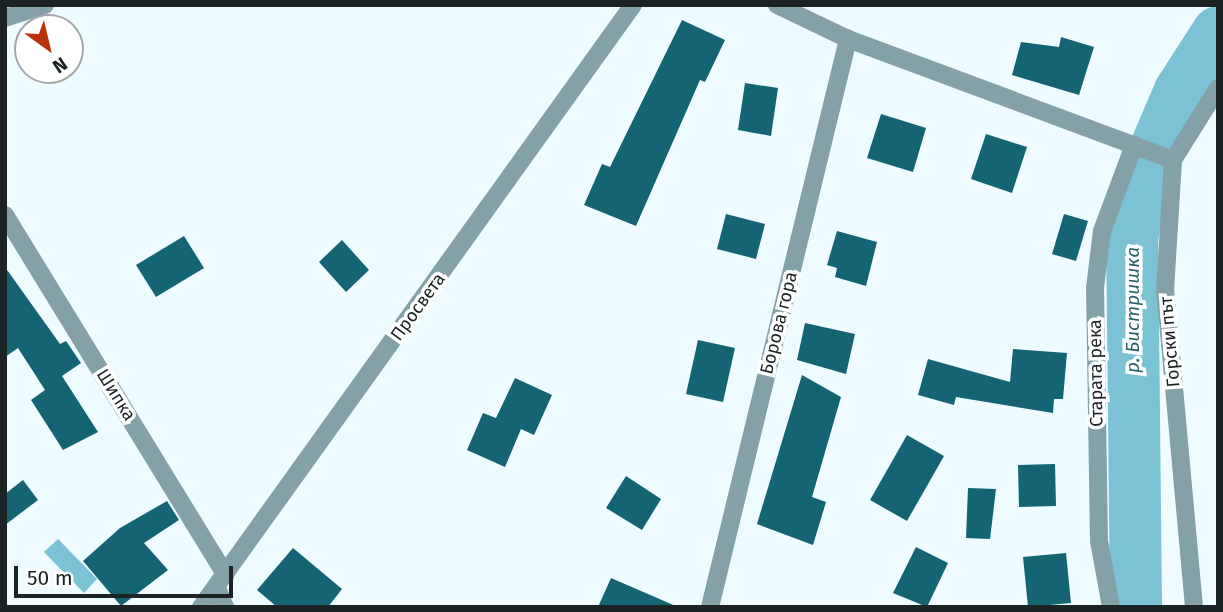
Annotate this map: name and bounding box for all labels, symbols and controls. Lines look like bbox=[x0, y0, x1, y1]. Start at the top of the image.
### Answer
north arrow bbox=[14, 14, 84, 84]
text: N bbox=[48, 52, 72, 78]
water label: р. Бистришка bbox=[1122, 247, 1144, 373]
street label: Просвета bbox=[386, 269, 450, 345]
street label: Борова гора bbox=[756, 270, 802, 376]
street label: Горски път bbox=[1155, 296, 1185, 388]
street label: Старата река bbox=[1084, 319, 1108, 427]
street label: Шипка bbox=[92, 365, 140, 425]
scale bar bbox=[18, 552, 236, 596]
text: 50 m bbox=[27, 565, 73, 591]

